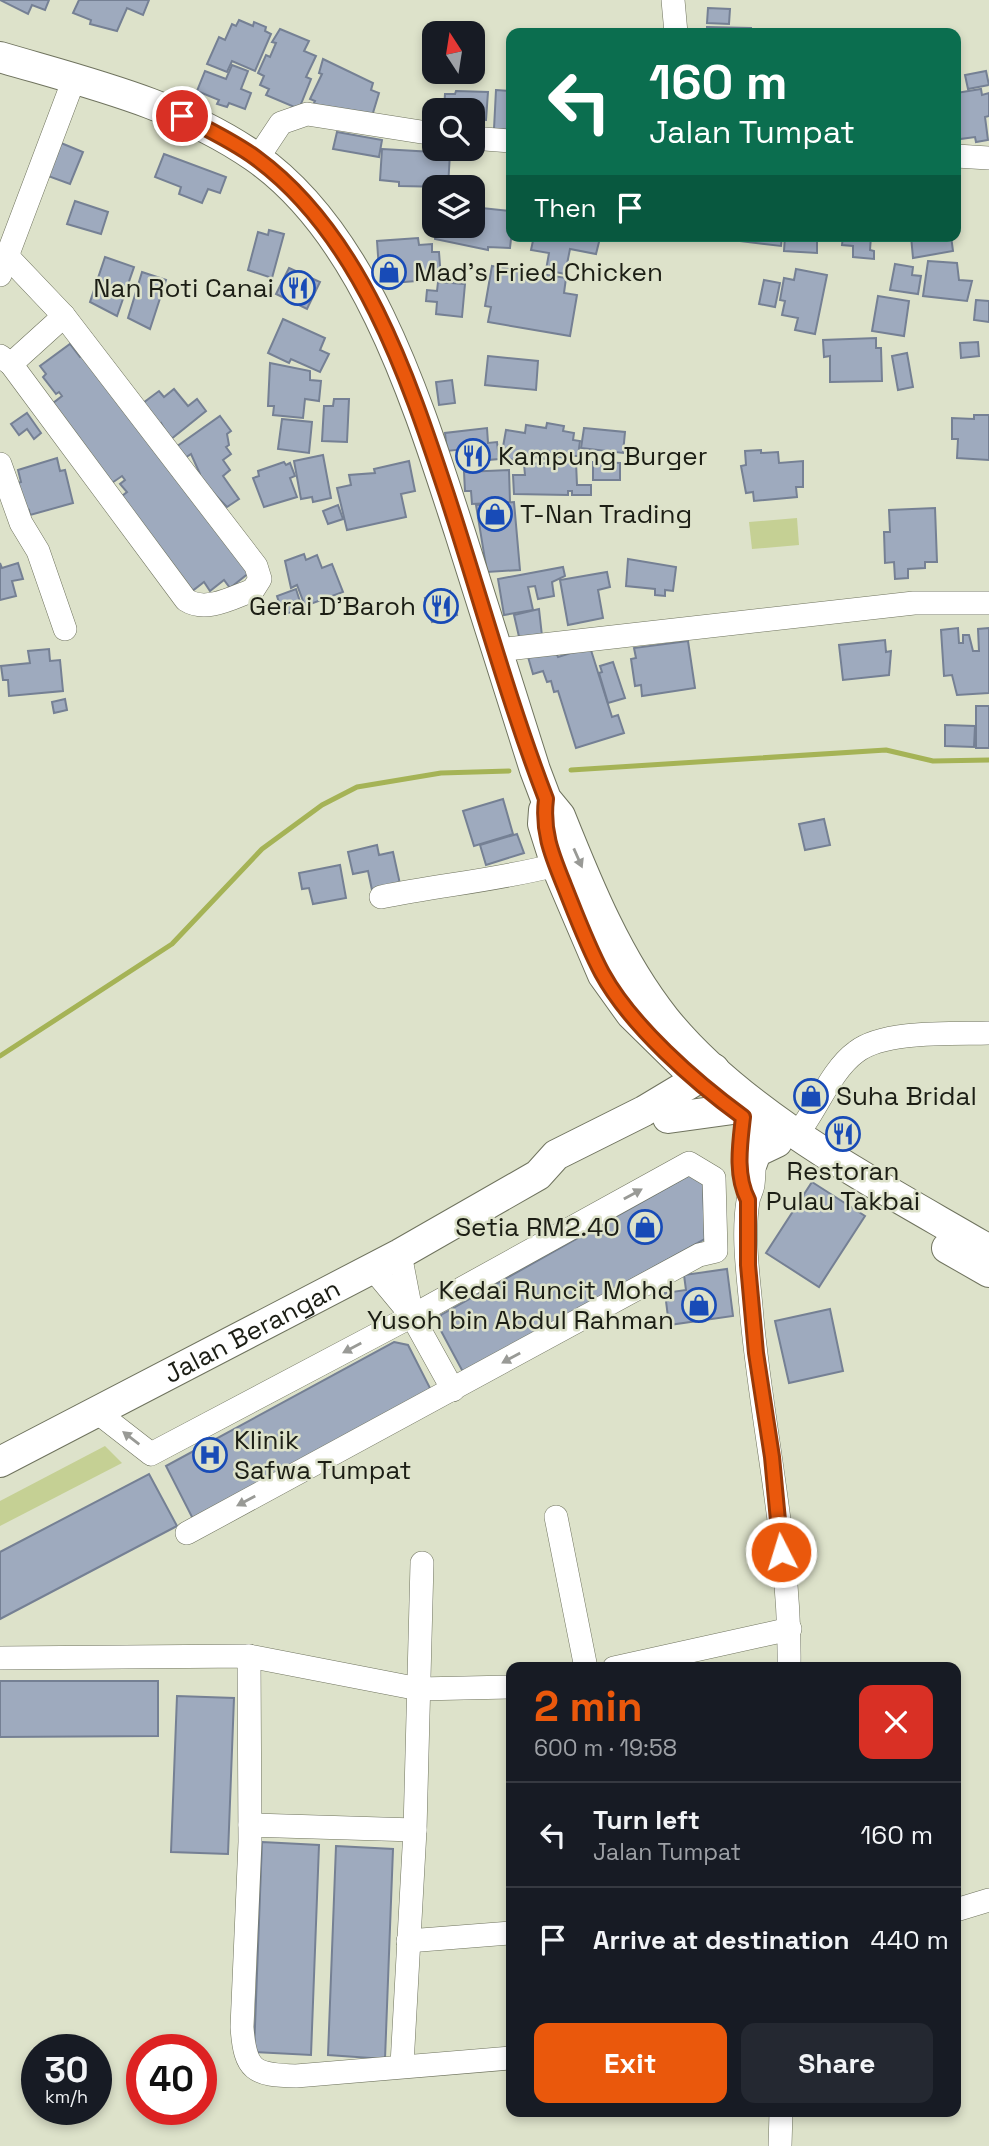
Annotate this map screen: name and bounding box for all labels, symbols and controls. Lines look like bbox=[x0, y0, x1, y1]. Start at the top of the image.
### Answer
north arrow bbox=[422, 21, 485, 84]
map controls bbox=[422, 21, 485, 238]
text: 160 m bbox=[649, 51, 787, 113]
icon: left bbox=[534, 56, 625, 147]
pin bbox=[152, 86, 212, 146]
icon: arrive bbox=[163, 97, 201, 135]
button: search bbox=[422, 98, 485, 161]
text: Jalan Tumpat bbox=[649, 112, 855, 152]
button: layers bbox=[422, 175, 485, 238]
icon: arrive bbox=[611, 189, 649, 227]
text: Then bbox=[534, 191, 597, 225]
shop icon: Mad’s Fried Chicken bbox=[370, 253, 408, 291]
place label: Mad’s Fried Chicken bbox=[414, 255, 663, 289]
restaurant icon: Nan Roti Canai bbox=[279, 269, 317, 307]
place label: Nan Roti Canai bbox=[93, 271, 274, 305]
restaurant icon: Kampung Burger bbox=[454, 437, 492, 475]
place label: Kampung Burger bbox=[498, 439, 707, 473]
shop icon: T-Nan Trading bbox=[476, 495, 514, 533]
place label: T-Nan Trading bbox=[520, 497, 692, 531]
restaurant icon: Gerai D'Baroh bbox=[422, 587, 460, 625]
place label: Gerai D'Baroh bbox=[249, 589, 416, 623]
one-way arrow bbox=[572, 848, 584, 868]
shop icon: Suha Bridal bbox=[792, 1077, 830, 1115]
place label: Suha Bridal bbox=[836, 1079, 977, 1113]
restaurant icon: Restoran Pulau Takbai bbox=[824, 1115, 862, 1153]
place label: Restoran Pulau Takbai bbox=[766, 1154, 920, 1218]
one-way arrow bbox=[623, 1188, 642, 1200]
shop icon: Setia RM2.40 bbox=[626, 1208, 664, 1246]
place label: Setia RM2.40 bbox=[455, 1210, 620, 1244]
street label: Jalan Berangan bbox=[158, 1271, 346, 1391]
place label: Kedai Runcit Mohd Yusoh bin Abdul Rahman bbox=[367, 1273, 674, 1337]
shop icon: Kedai Runcit Mohd Yusoh bin Abdul Rahman bbox=[680, 1286, 718, 1324]
one-way arrow bbox=[341, 1341, 361, 1353]
one-way arrow bbox=[501, 1352, 521, 1364]
place label: Klinik Safwa Tumpat bbox=[234, 1423, 412, 1487]
one-way arrow bbox=[122, 1432, 140, 1446]
hospital icon: Klinik Safwa Tumpat bbox=[191, 1436, 229, 1474]
one-way arrow bbox=[236, 1495, 256, 1507]
position arrow bbox=[744, 1515, 818, 1589]
text: 2 min bbox=[534, 1680, 643, 1733]
button: close bbox=[859, 1685, 933, 1759]
text: 600 m · 19:58 bbox=[534, 1733, 677, 1763]
text: Turn left bbox=[593, 1803, 700, 1837]
icon: left bbox=[534, 1816, 572, 1854]
text: 160 m bbox=[861, 1818, 933, 1852]
text: Jalan Tumpat bbox=[593, 1837, 741, 1867]
icon: arrive bbox=[534, 1921, 572, 1959]
text: Arrive at destination bbox=[593, 1923, 850, 1957]
text: 440 m bbox=[871, 1923, 949, 1957]
button: Exit bbox=[534, 2023, 727, 2103]
button: Share bbox=[741, 2023, 933, 2103]
speed limit sign: 40 bbox=[126, 2034, 217, 2125]
text: 30 bbox=[45, 2048, 88, 2092]
text: km/h bbox=[45, 2085, 88, 2108]

